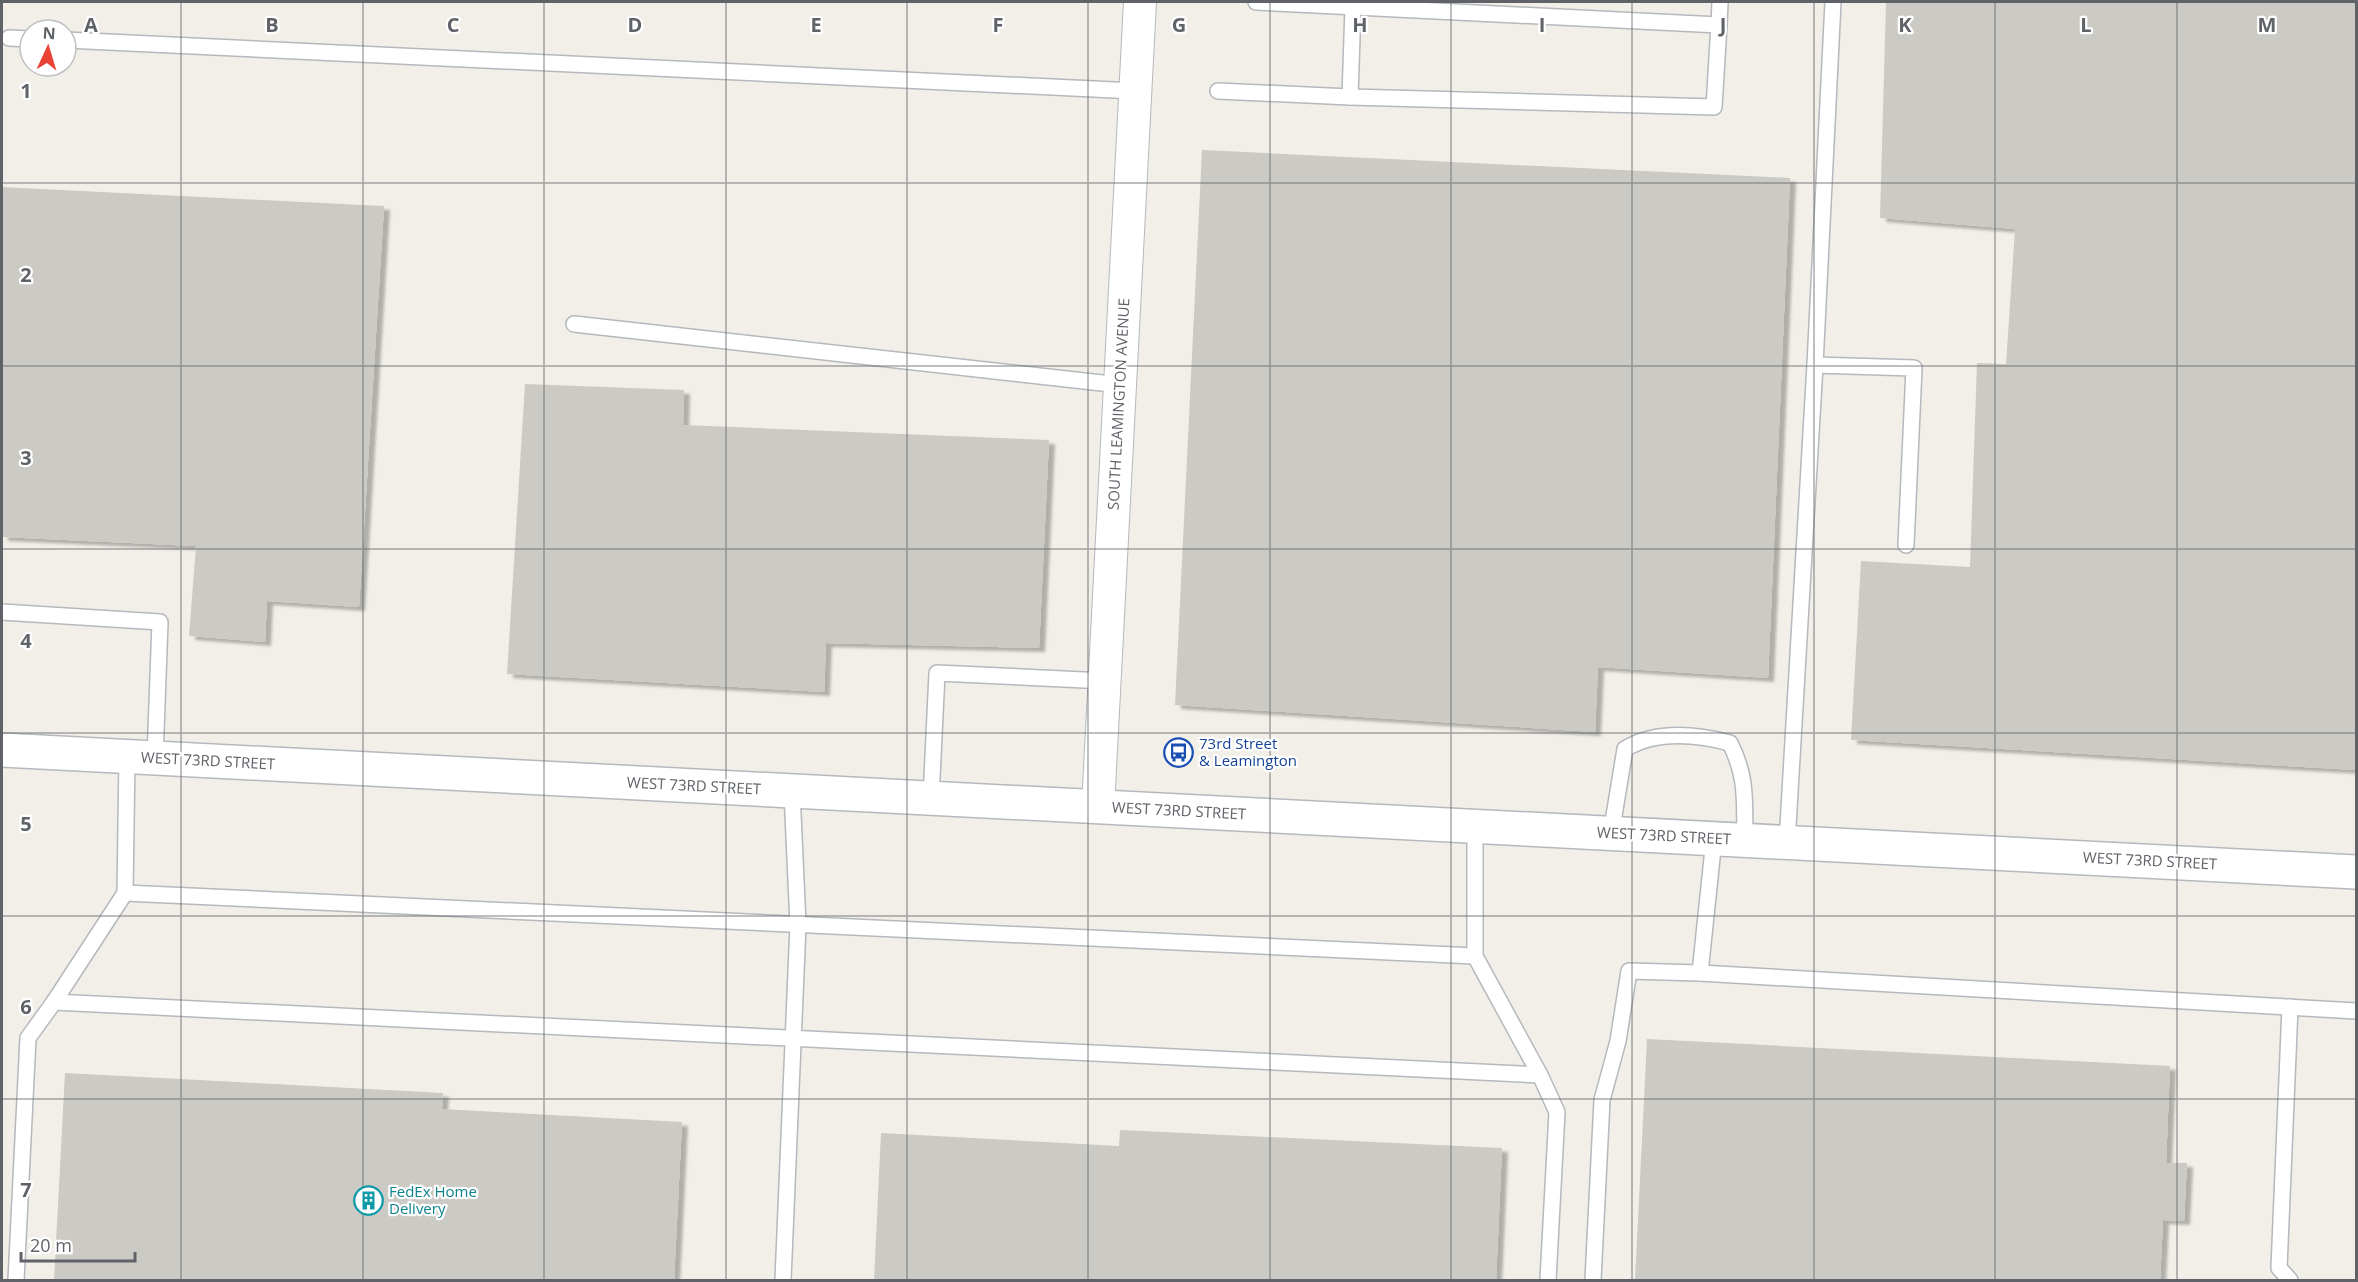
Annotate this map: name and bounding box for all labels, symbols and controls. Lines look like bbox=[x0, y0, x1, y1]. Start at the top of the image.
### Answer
text: A bbox=[84, 11, 98, 38]
text: B bbox=[265, 11, 279, 38]
text: C bbox=[447, 11, 460, 38]
text: D bbox=[628, 11, 642, 38]
text: E bbox=[810, 11, 822, 38]
text: F bbox=[993, 11, 1003, 38]
text: G bbox=[1172, 11, 1186, 38]
text: H bbox=[1352, 11, 1368, 38]
text: I bbox=[1539, 11, 1545, 38]
text: J bbox=[1718, 11, 1726, 38]
text: K bbox=[1898, 11, 1912, 38]
text: L bbox=[2080, 11, 2092, 38]
text: M bbox=[2258, 11, 2276, 38]
north arrow bbox=[18, 18, 78, 78]
text: N bbox=[42, 22, 56, 44]
text: 1 bbox=[20, 77, 32, 104]
text: 2 bbox=[20, 261, 32, 288]
street label: SOUTH LEAMINGTON AVENUE bbox=[1102, 298, 1134, 510]
text: 3 bbox=[20, 444, 32, 471]
text: 4 bbox=[20, 627, 32, 654]
place label: 73rd Street & Leamington bbox=[1199, 733, 1297, 770]
bus stop icon: 73rd Street & Leamington bbox=[1162, 737, 1194, 769]
street label: WEST 73RD STREET bbox=[140, 746, 276, 774]
street label: WEST 73RD STREET bbox=[626, 771, 762, 799]
street label: WEST 73RD STREET bbox=[1111, 796, 1247, 824]
text: 5 bbox=[20, 810, 32, 837]
street label: WEST 73RD STREET bbox=[1596, 821, 1732, 849]
street label: WEST 73RD STREET bbox=[2082, 846, 2218, 874]
text: 6 bbox=[20, 993, 32, 1020]
text: 7 bbox=[20, 1176, 32, 1203]
place label: FedEx Home Delivery bbox=[389, 1181, 477, 1218]
building icon: FedEx Home Delivery bbox=[352, 1185, 384, 1217]
scale bar bbox=[21, 1225, 135, 1263]
text: 20 m bbox=[30, 1233, 72, 1257]

